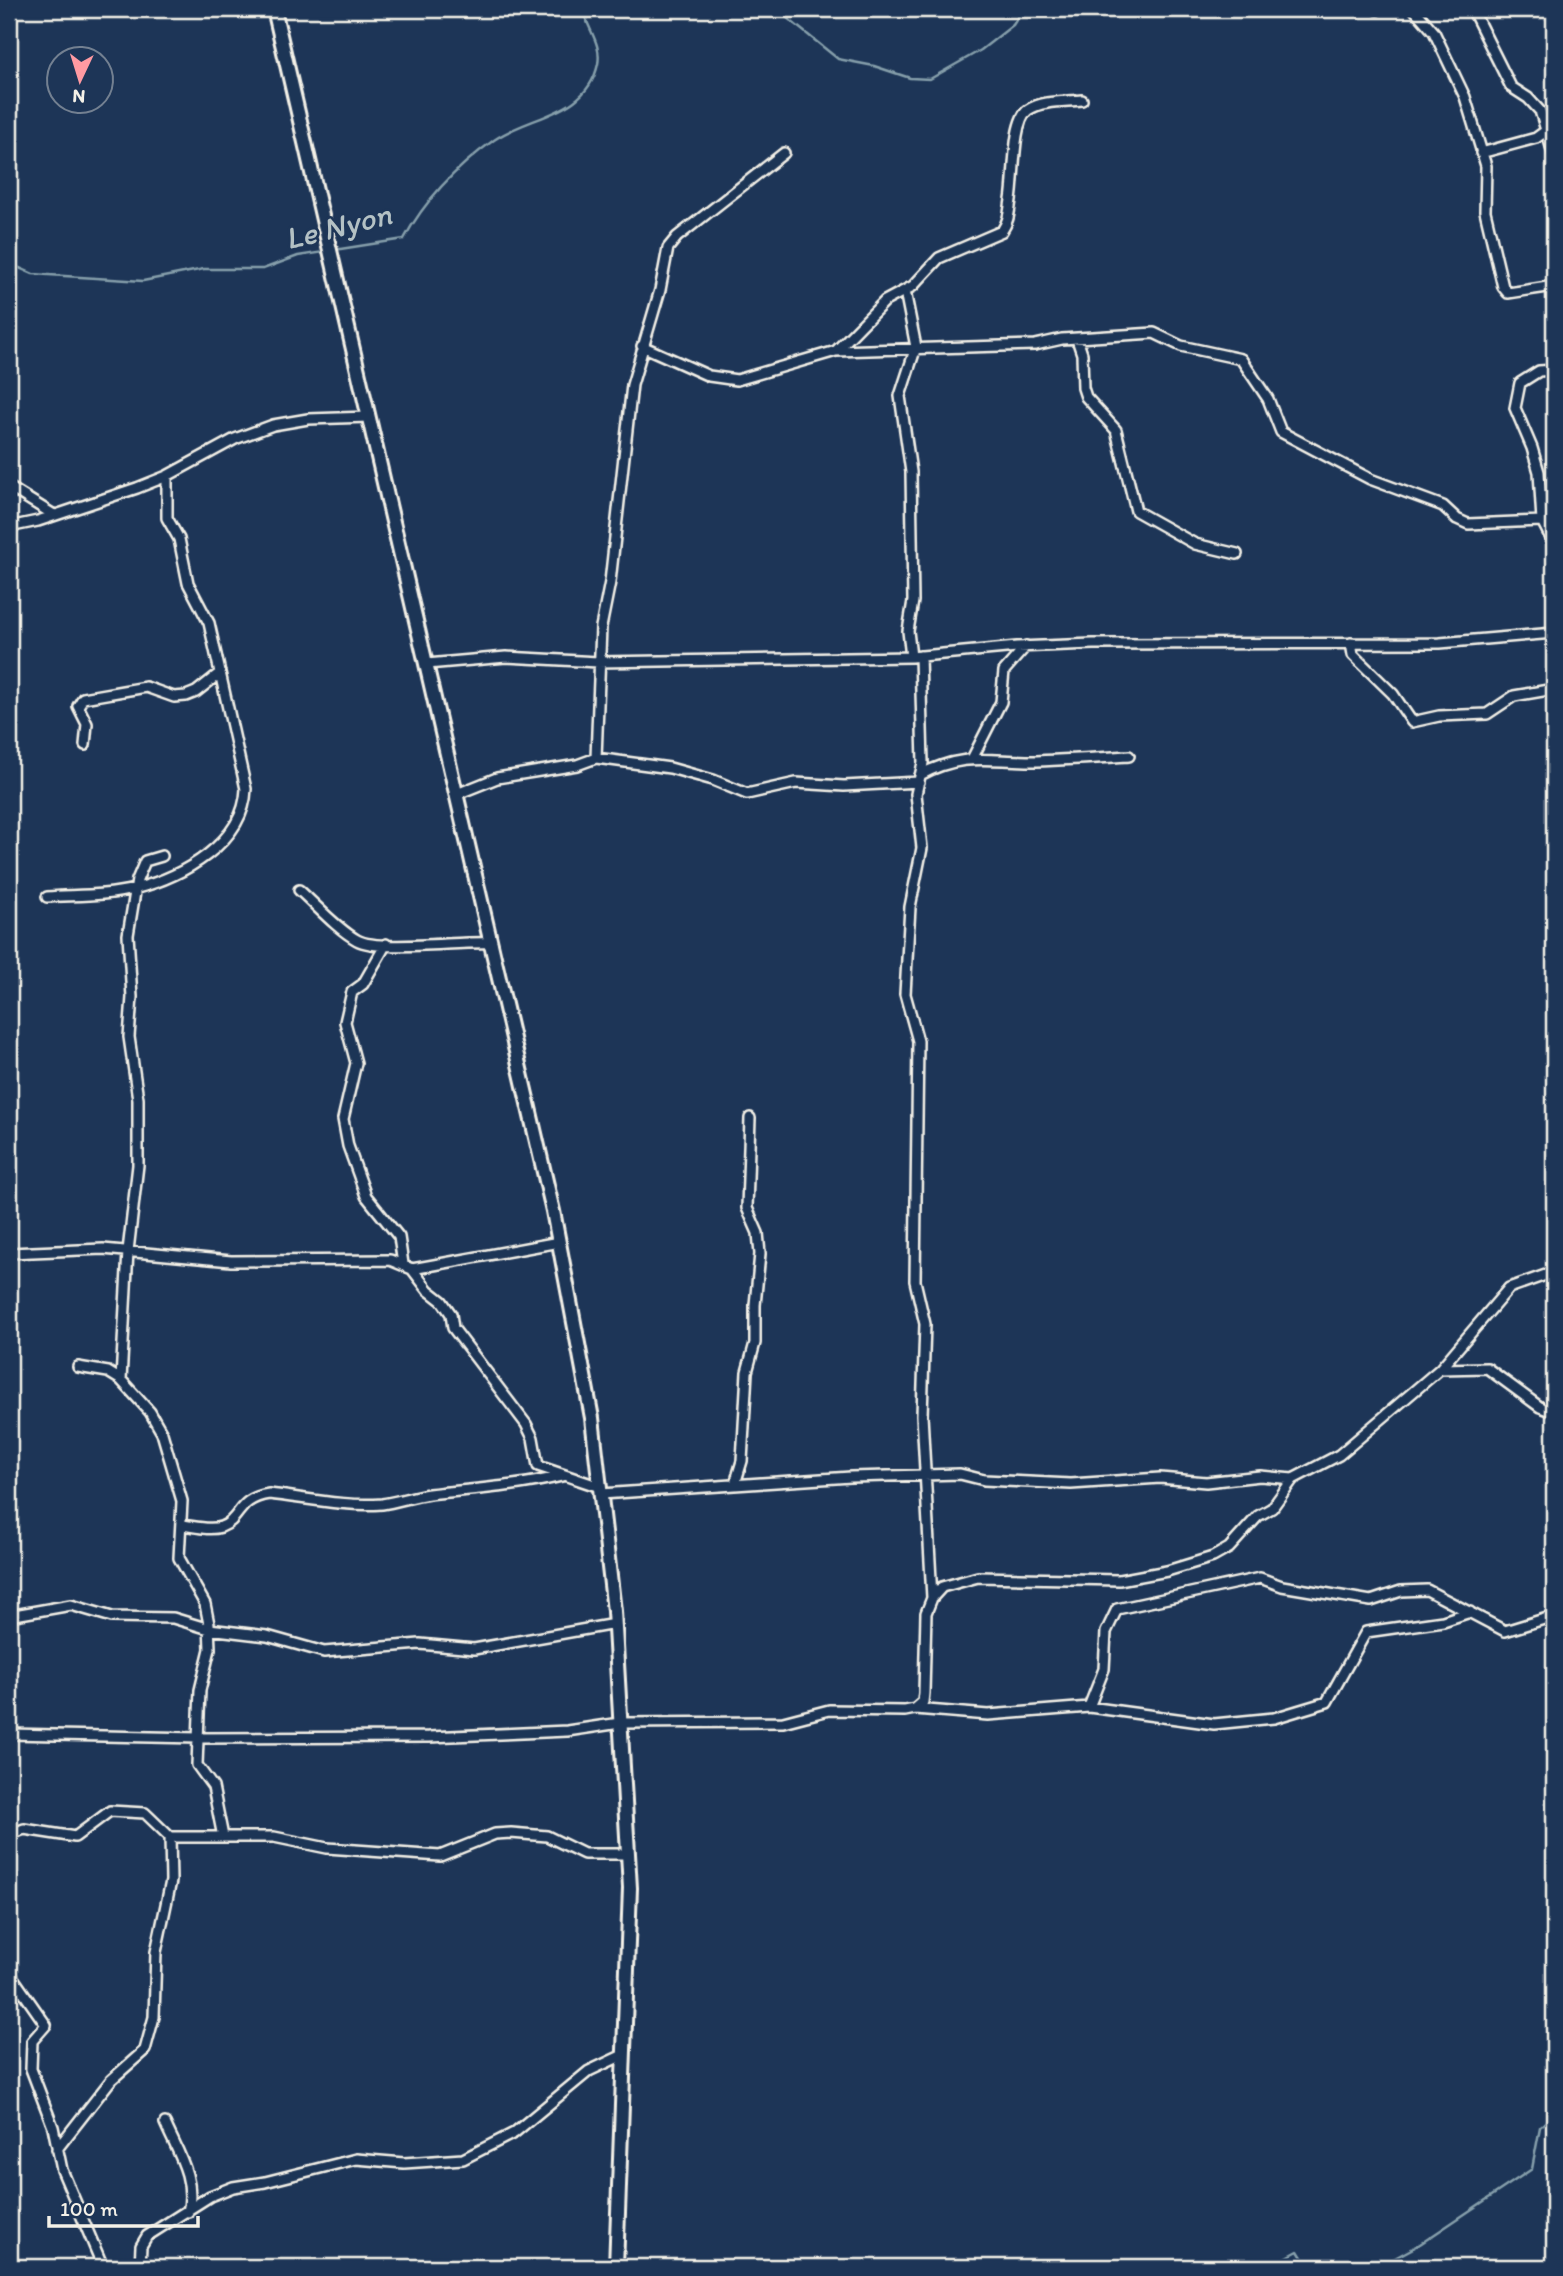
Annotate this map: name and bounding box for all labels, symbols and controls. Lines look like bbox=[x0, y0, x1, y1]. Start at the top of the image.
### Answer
north arrow bbox=[46, 46, 116, 116]
text: N bbox=[72, 85, 86, 108]
water label: Le Nyon bbox=[281, 194, 396, 258]
scale bar bbox=[49, 2185, 198, 2229]
text: 100 m bbox=[60, 2196, 118, 2221]

